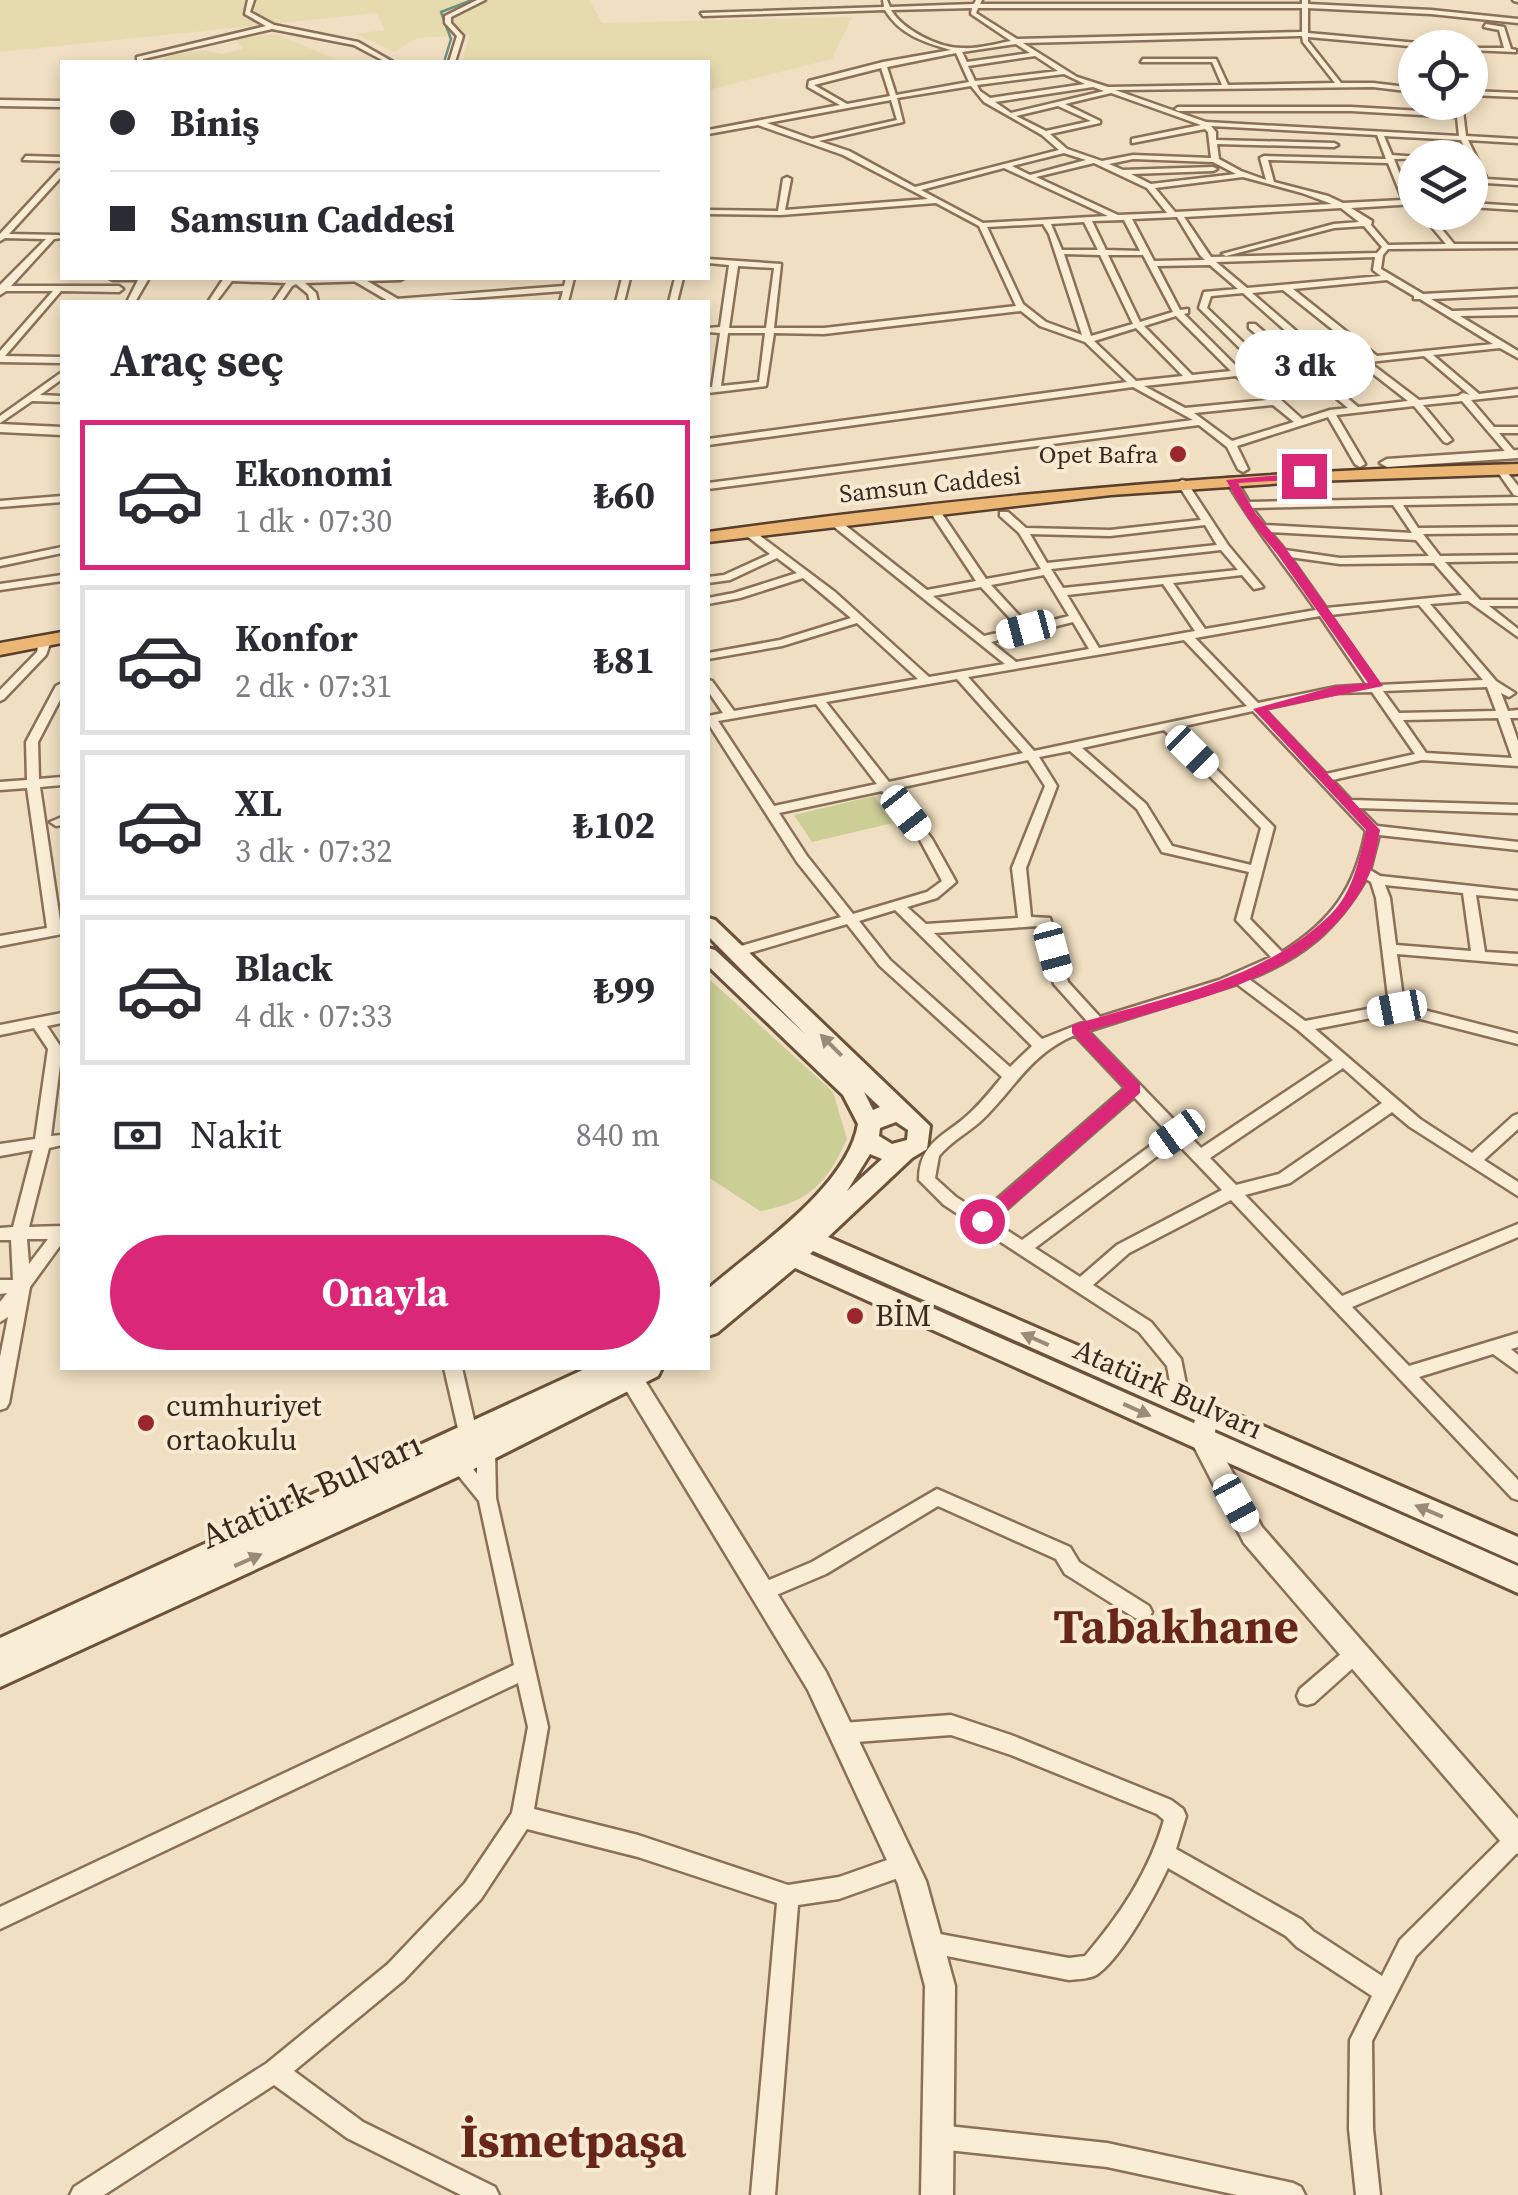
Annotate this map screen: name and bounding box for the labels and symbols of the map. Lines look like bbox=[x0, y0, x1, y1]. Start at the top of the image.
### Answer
callout: 3 dk bbox=[1234, 331, 1374, 401]
place label: Opet Bafra bbox=[1039, 437, 1158, 471]
marker: Opet Bafra bbox=[1167, 443, 1189, 465]
route end bbox=[1282, 454, 1327, 499]
street label: Samsun Caddesi bbox=[838, 458, 1022, 510]
car bbox=[993, 607, 1059, 651]
car bbox=[1160, 720, 1224, 784]
car bbox=[876, 780, 936, 846]
car bbox=[1031, 919, 1075, 985]
car bbox=[1365, 988, 1429, 1028]
one-way arrow bbox=[820, 1034, 844, 1058]
car bbox=[1144, 1104, 1210, 1164]
route start bbox=[960, 1199, 1005, 1244]
place label: BİM bbox=[875, 1295, 931, 1336]
marker: BİM bbox=[844, 1305, 866, 1327]
street label: Atatürk Bulvarı bbox=[1067, 1328, 1269, 1449]
one-way arrow bbox=[1020, 1331, 1050, 1347]
place label: cumhuriyet ortaokulu bbox=[166, 1385, 322, 1460]
one-way arrow bbox=[1122, 1402, 1152, 1418]
marker: cumhuriyet ortaokulu bbox=[135, 1412, 157, 1434]
street label: Atatürk Bulvarı bbox=[193, 1420, 429, 1560]
car bbox=[1208, 1469, 1264, 1537]
one-way arrow bbox=[1414, 1503, 1444, 1519]
one-way arrow bbox=[233, 1552, 263, 1568]
district label: Tabakhane bbox=[1053, 1593, 1299, 1659]
district label: İsmetpaşa bbox=[460, 2107, 687, 2173]

